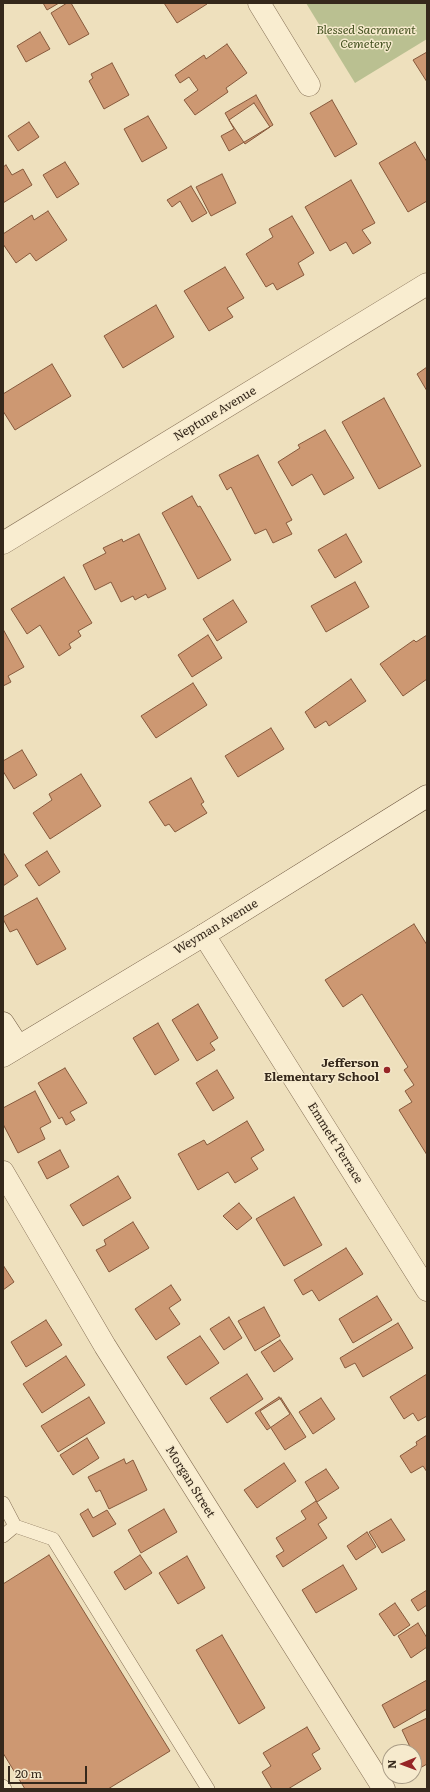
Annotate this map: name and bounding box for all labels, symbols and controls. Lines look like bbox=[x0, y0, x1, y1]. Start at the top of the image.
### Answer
park label: Blessed Sacrament Cemetery bbox=[316, 23, 416, 51]
street label: Neptune Avenue bbox=[171, 384, 259, 444]
street label: Weyman Avenue bbox=[171, 896, 261, 958]
place label: Jefferson Elementary School bbox=[264, 1056, 379, 1084]
marker: Jefferson Elementary School bbox=[382, 1065, 392, 1075]
street label: Emmett Terrace bbox=[304, 1100, 366, 1186]
street label: Morgan Street bbox=[162, 1443, 218, 1521]
north arrow bbox=[382, 1744, 422, 1784]
scale bar bbox=[10, 1758, 89, 1784]
text: N bbox=[383, 1759, 399, 1769]
text: 20 m bbox=[15, 1764, 42, 1782]

